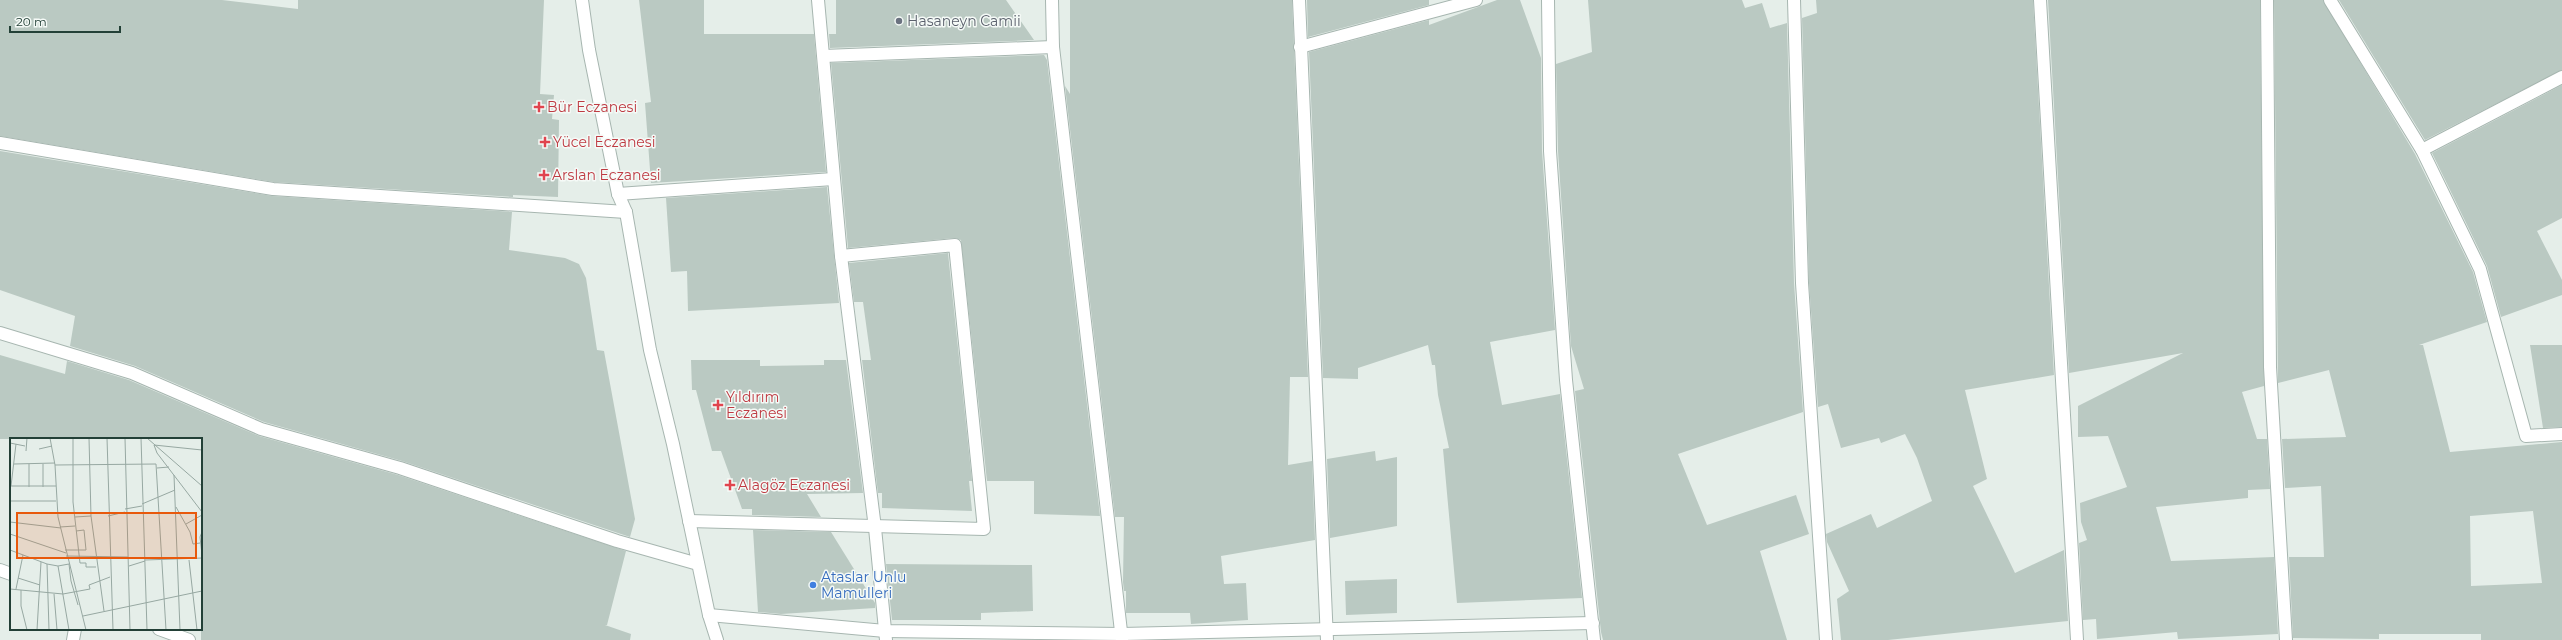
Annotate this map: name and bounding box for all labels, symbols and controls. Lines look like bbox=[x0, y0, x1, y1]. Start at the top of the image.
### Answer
scale bar bbox=[10, 8, 120, 34]
place label: Hasaneyn Camii bbox=[907, 12, 1021, 30]
text: 20 m bbox=[16, 14, 47, 29]
marker: Hasaneyn Camii bbox=[894, 16, 904, 26]
place label: Bür Eczanesi bbox=[547, 98, 637, 116]
marker: Bür Eczanesi bbox=[534, 102, 544, 112]
place label: Yücel Eczanesi bbox=[553, 133, 655, 151]
marker: Yücel Eczanesi bbox=[540, 137, 550, 147]
place label: Arslan Eczanesi bbox=[552, 166, 661, 184]
marker: Arslan Eczanesi bbox=[539, 170, 549, 180]
place label: Yıldırım Eczanesi bbox=[726, 388, 787, 422]
marker: Yıldırım Eczanesi bbox=[713, 400, 723, 410]
inset map bbox=[10, 438, 202, 630]
place label: Alagöz Eczanesi bbox=[738, 476, 850, 494]
marker: Alagöz Eczanesi bbox=[725, 480, 735, 490]
place label: Ataslar Unlu Mamulleri bbox=[821, 568, 907, 602]
marker: Ataslar Unlu Mamulleri bbox=[808, 580, 818, 590]

